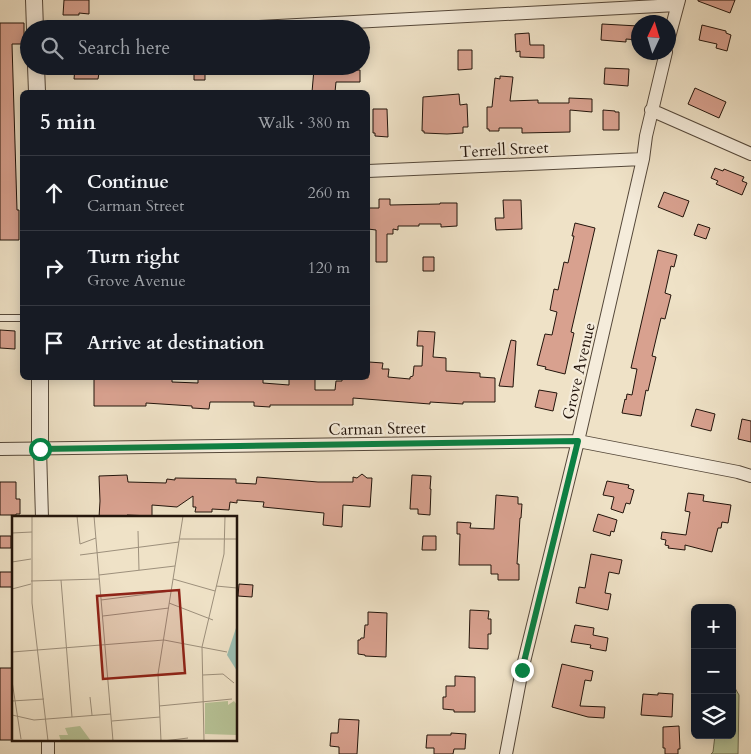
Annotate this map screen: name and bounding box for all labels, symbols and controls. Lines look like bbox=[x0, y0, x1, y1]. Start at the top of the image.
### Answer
north arrow bbox=[631, 15, 676, 60]
search box bbox=[20, 20, 370, 75]
icon: search bbox=[38, 34, 66, 62]
text: Search here bbox=[78, 35, 170, 61]
text: 5 min bbox=[40, 108, 96, 137]
text: Walk · 380 m bbox=[258, 112, 350, 134]
street label: Terrell Street bbox=[459, 137, 549, 163]
text: Continue bbox=[87, 169, 169, 195]
icon: ahead bbox=[40, 179, 68, 207]
text: 260 m bbox=[308, 182, 350, 204]
text: Carman Street bbox=[87, 195, 184, 217]
text: Turn right bbox=[87, 244, 179, 270]
icon: right bbox=[40, 254, 68, 282]
text: 120 m bbox=[308, 257, 350, 279]
text: Grove Avenue bbox=[87, 270, 186, 292]
street label: Grove Avenue bbox=[557, 321, 601, 422]
icon: arrive bbox=[40, 329, 68, 357]
text: Arrive at destination bbox=[87, 330, 264, 356]
street label: Carman Street bbox=[328, 417, 426, 441]
route start bbox=[29, 438, 52, 461]
inset map bbox=[12, 516, 238, 742]
map controls bbox=[691, 604, 736, 739]
button: + bbox=[691, 604, 736, 649]
button: − bbox=[691, 649, 736, 694]
route end bbox=[511, 659, 534, 682]
button: layers bbox=[691, 694, 736, 739]

